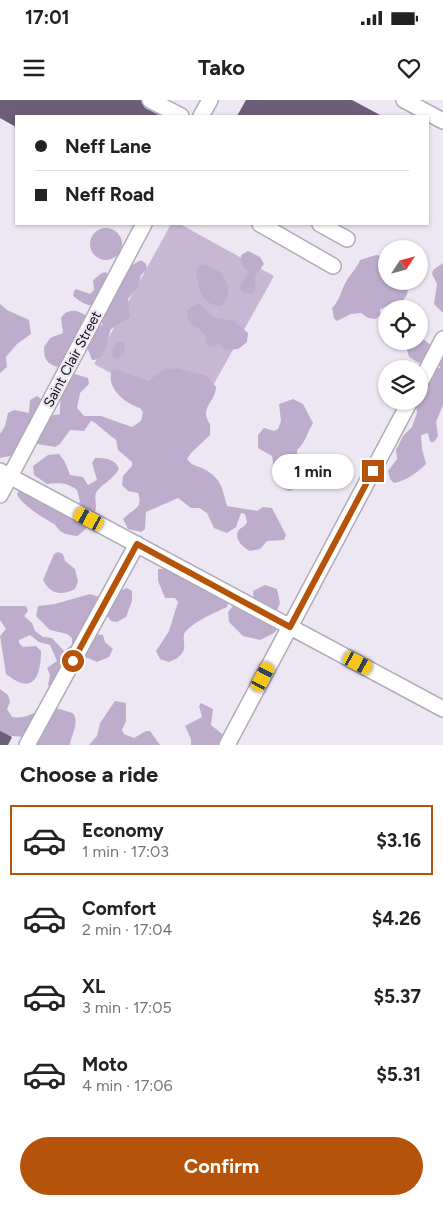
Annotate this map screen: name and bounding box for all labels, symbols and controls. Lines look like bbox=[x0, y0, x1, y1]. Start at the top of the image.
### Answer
text: 17:01 bbox=[25, 6, 70, 29]
icon: menu bbox=[20, 54, 48, 82]
text: Tako bbox=[198, 54, 245, 81]
icon: heart bbox=[395, 54, 423, 82]
text: Neff Lane bbox=[65, 135, 151, 158]
text: Neff Road bbox=[65, 183, 154, 206]
north arrow bbox=[378, 240, 428, 290]
map controls bbox=[378, 240, 428, 410]
button: locate bbox=[378, 300, 428, 350]
street label: Saint Clair Street bbox=[40, 308, 105, 410]
button: layers bbox=[378, 360, 428, 410]
callout: 1 min bbox=[273, 454, 356, 488]
route end bbox=[362, 460, 384, 482]
text: 1 min bbox=[294, 462, 332, 481]
car bbox=[72, 505, 105, 533]
car bbox=[341, 649, 374, 677]
route start bbox=[62, 650, 84, 672]
car bbox=[249, 660, 276, 694]
text: Choose a ride bbox=[20, 761, 158, 788]
icon: car bbox=[22, 818, 67, 863]
text: Economy bbox=[82, 819, 164, 842]
text: $3.16 bbox=[376, 829, 421, 852]
text: 1 min · 17:03 bbox=[82, 842, 169, 861]
icon: car bbox=[22, 896, 67, 941]
text: Comfort bbox=[82, 897, 157, 920]
text: $4.26 bbox=[372, 907, 421, 930]
text: 2 min · 17:04 bbox=[82, 920, 173, 939]
icon: car bbox=[22, 974, 67, 1019]
text: XL bbox=[82, 975, 105, 998]
text: $5.37 bbox=[374, 985, 421, 1008]
text: 3 min · 17:05 bbox=[82, 998, 172, 1017]
icon: car bbox=[22, 1052, 67, 1097]
text: Moto bbox=[82, 1053, 128, 1076]
text: $5.31 bbox=[376, 1063, 421, 1086]
text: 4 min · 17:06 bbox=[82, 1076, 173, 1095]
button: Confirm bbox=[20, 1137, 423, 1195]

